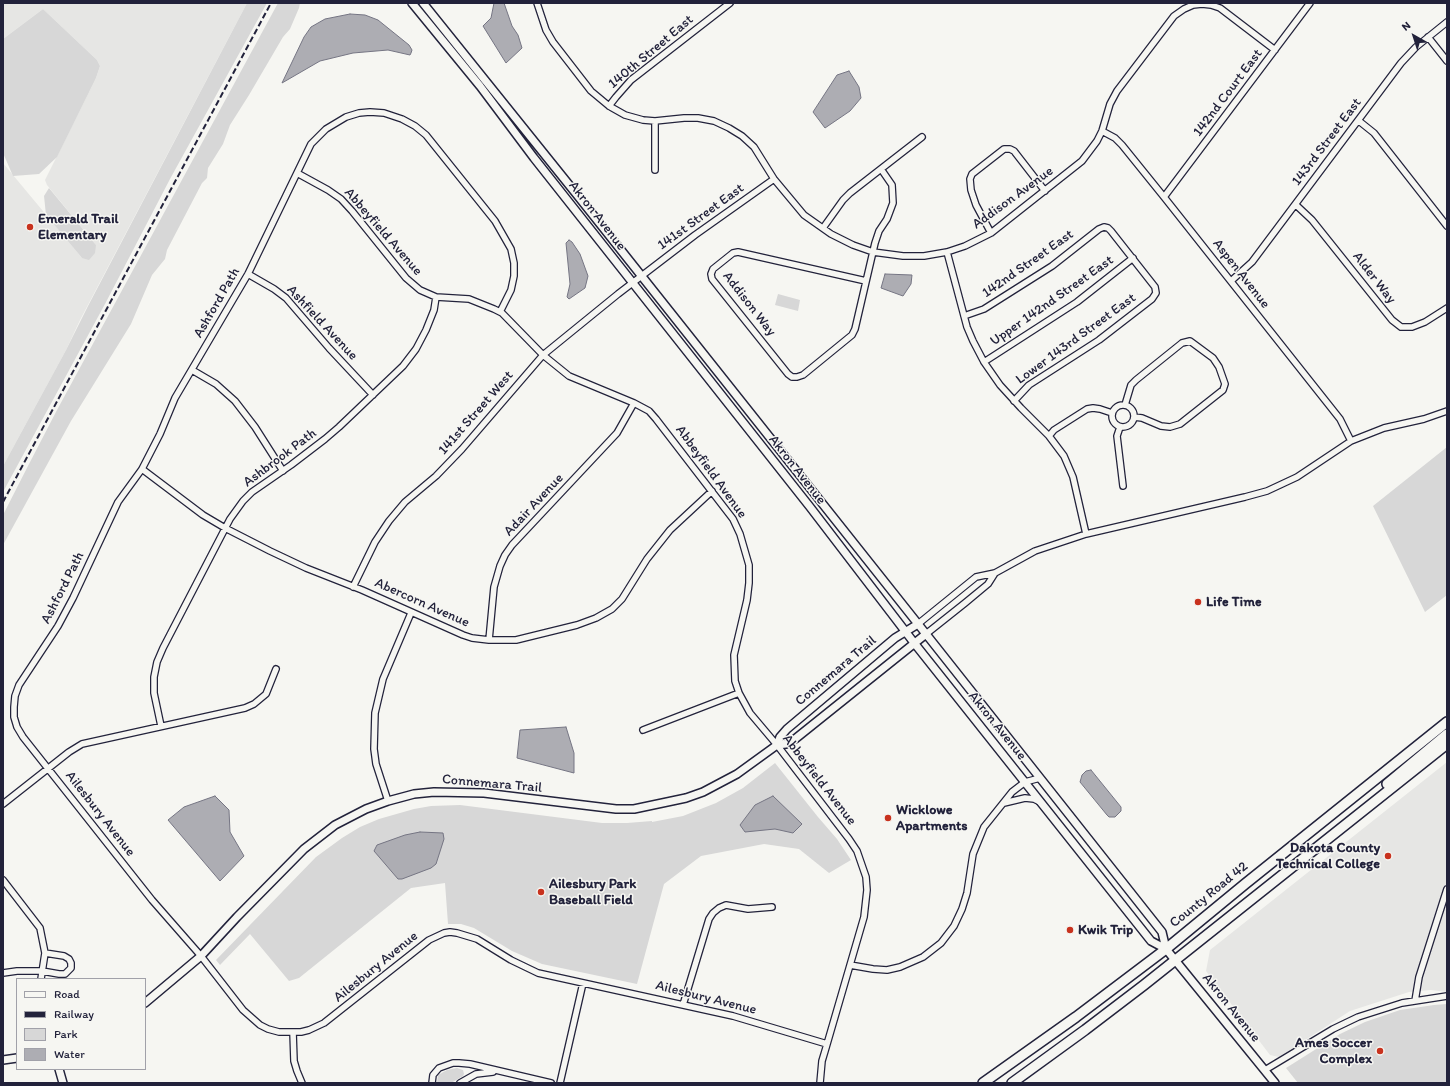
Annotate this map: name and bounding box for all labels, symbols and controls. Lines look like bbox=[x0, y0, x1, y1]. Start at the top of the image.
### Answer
street label: 140th Street East bbox=[605, 12, 697, 92]
north arrow bbox=[1394, 16, 1434, 56]
text: N bbox=[1399, 19, 1413, 34]
street label: 142nd Court East bbox=[1190, 46, 1266, 140]
street label: 143rd Street East bbox=[1289, 95, 1365, 189]
street label: Addison Avenue bbox=[969, 163, 1057, 233]
street label: Akron Avenue bbox=[565, 178, 629, 254]
street label: 141st Street East bbox=[655, 180, 747, 254]
street label: Abbeyfield Avenue bbox=[340, 185, 426, 279]
place label: Emerald Trail Elementary bbox=[38, 211, 118, 244]
marker: Emerald Trail Elementary bbox=[25, 222, 35, 232]
street label: 142nd Street East bbox=[979, 226, 1077, 302]
street label: Aspen Avenue bbox=[1209, 236, 1273, 312]
street label: Alder Way bbox=[1349, 249, 1399, 307]
street label: Upper 142nd Street East bbox=[987, 252, 1117, 350]
street label: Ashford Path bbox=[190, 265, 244, 341]
street label: Addison Way bbox=[719, 268, 779, 340]
street label: Ashfield Avenue bbox=[283, 282, 361, 364]
street label: Lower 143rd Street East bbox=[1013, 290, 1139, 388]
street label: 141st Street West bbox=[435, 368, 517, 458]
street label: Abbeyfield Avenue bbox=[672, 422, 750, 522]
street label: Ashbrook Path bbox=[240, 425, 320, 491]
street label: Akron Avenue bbox=[765, 432, 829, 508]
street label: Adair Avenue bbox=[501, 470, 567, 540]
street label: Ashford Path bbox=[38, 549, 88, 627]
street label: Abercorn Avenue bbox=[372, 575, 472, 631]
place label: Life Time bbox=[1206, 594, 1262, 610]
marker: Life Time bbox=[1193, 597, 1203, 607]
street label: Connemara Trail bbox=[792, 632, 880, 710]
street label: Akron Avenue bbox=[964, 688, 1030, 764]
street label: Abbeyfield Avenue bbox=[778, 731, 860, 829]
street label: Ailesbury Avenue bbox=[62, 768, 138, 860]
street label: Connemara Trail bbox=[441, 771, 543, 797]
place label: Wicklowe Apartments bbox=[896, 802, 968, 834]
marker: Wicklowe Apartments bbox=[883, 813, 893, 823]
place label: Dakota County Technical College bbox=[1276, 840, 1380, 872]
marker: Dakota County Technical College bbox=[1383, 851, 1393, 861]
street label: County Road 42 bbox=[1166, 858, 1252, 932]
place label: Ailesbury Park Baseball Field bbox=[549, 876, 636, 908]
marker: Ailesbury Park Baseball Field bbox=[536, 887, 546, 897]
place label: Kwik Trip bbox=[1078, 922, 1133, 938]
marker: Kwik Trip bbox=[1065, 925, 1075, 935]
street label: Ailesbury Avenue bbox=[330, 928, 422, 1006]
street label: Akron Avenue bbox=[1198, 970, 1264, 1046]
street label: Ailesbury Avenue bbox=[654, 977, 758, 1019]
legend bbox=[16, 978, 146, 1070]
text: Road bbox=[54, 987, 80, 1001]
text: Railway bbox=[54, 1007, 94, 1021]
text: Park bbox=[54, 1027, 78, 1041]
place label: Ames Soccer Complex bbox=[1295, 1035, 1372, 1068]
marker: Ames Soccer Complex bbox=[1375, 1046, 1385, 1056]
text: Water bbox=[54, 1047, 85, 1061]

